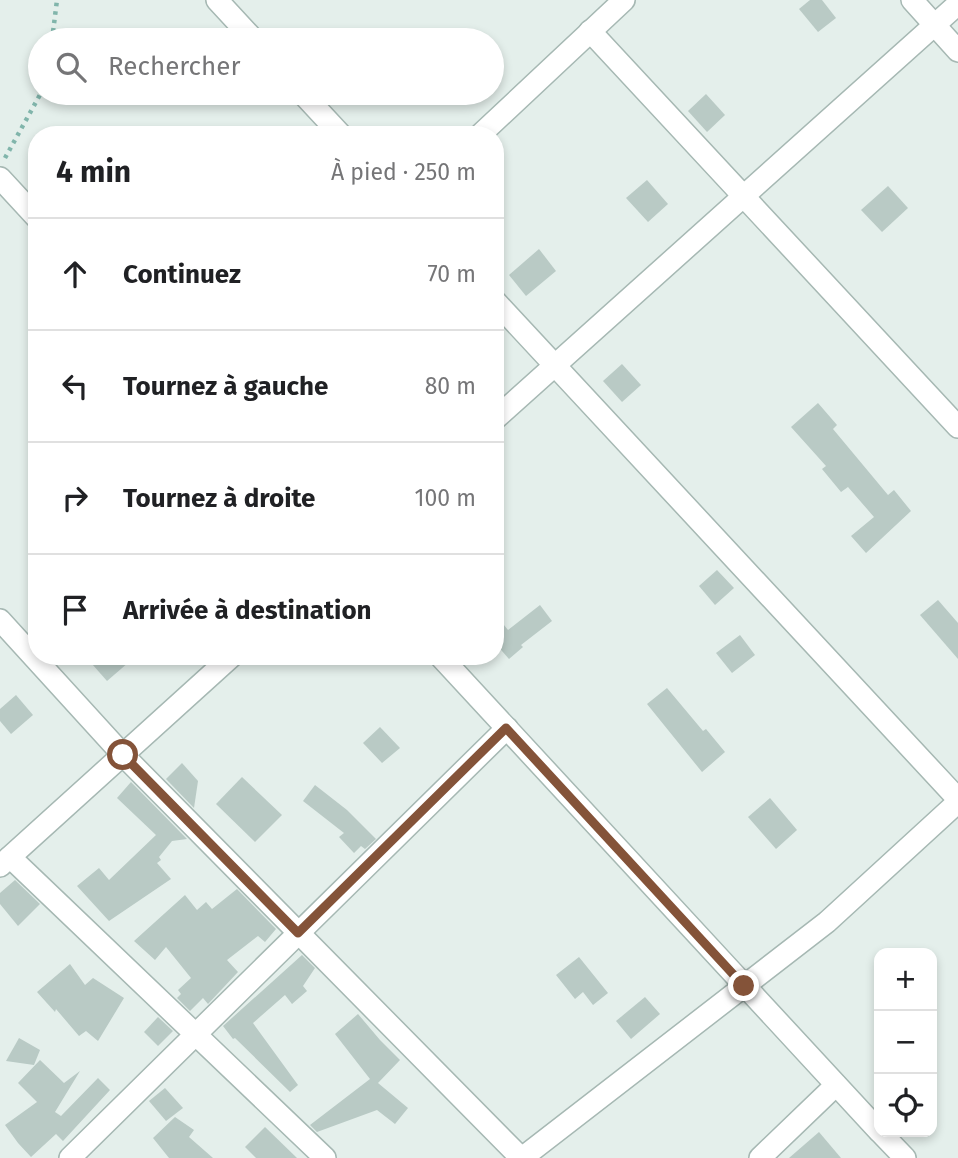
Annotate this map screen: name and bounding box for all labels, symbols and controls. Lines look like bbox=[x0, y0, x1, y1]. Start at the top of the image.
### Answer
search box bbox=[28, 28, 504, 105]
icon: search bbox=[52, 48, 90, 86]
text: Rechercher bbox=[108, 51, 240, 82]
text: 4 min bbox=[56, 154, 131, 190]
text: À pied · 250 m bbox=[331, 158, 476, 186]
icon: ahead bbox=[56, 255, 94, 293]
text: Continuez bbox=[123, 259, 241, 290]
text: 70 m bbox=[427, 260, 476, 288]
icon: left bbox=[56, 367, 94, 405]
text: Tournez à gauche bbox=[123, 371, 328, 402]
text: 80 m bbox=[425, 372, 476, 400]
icon: right bbox=[56, 479, 94, 517]
text: Tournez à droite bbox=[123, 483, 315, 514]
text: 100 m bbox=[415, 484, 476, 512]
icon: arrive bbox=[56, 591, 94, 629]
text: Arrivée à destination bbox=[123, 595, 372, 626]
route start bbox=[107, 739, 138, 770]
map controls bbox=[874, 948, 937, 1137]
button: + bbox=[874, 948, 937, 1011]
route end bbox=[728, 970, 759, 1001]
button: − bbox=[874, 1011, 937, 1074]
button: locate bbox=[874, 1074, 937, 1137]

